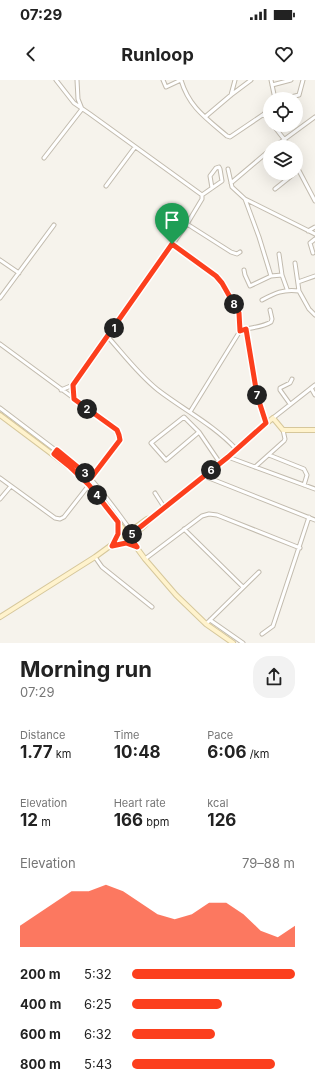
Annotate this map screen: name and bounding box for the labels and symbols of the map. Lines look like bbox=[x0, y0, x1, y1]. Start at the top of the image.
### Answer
pin bbox=[155, 203, 189, 244]
pin: 8 bbox=[224, 294, 244, 314]
pin: 1 bbox=[104, 318, 124, 338]
pin: 7 bbox=[247, 385, 267, 405]
pin: 2 bbox=[77, 399, 97, 419]
pin: 6 bbox=[201, 460, 221, 480]
pin: 3 bbox=[75, 463, 95, 483]
pin: 4 bbox=[87, 485, 107, 505]
pin: 5 bbox=[122, 524, 142, 544]

